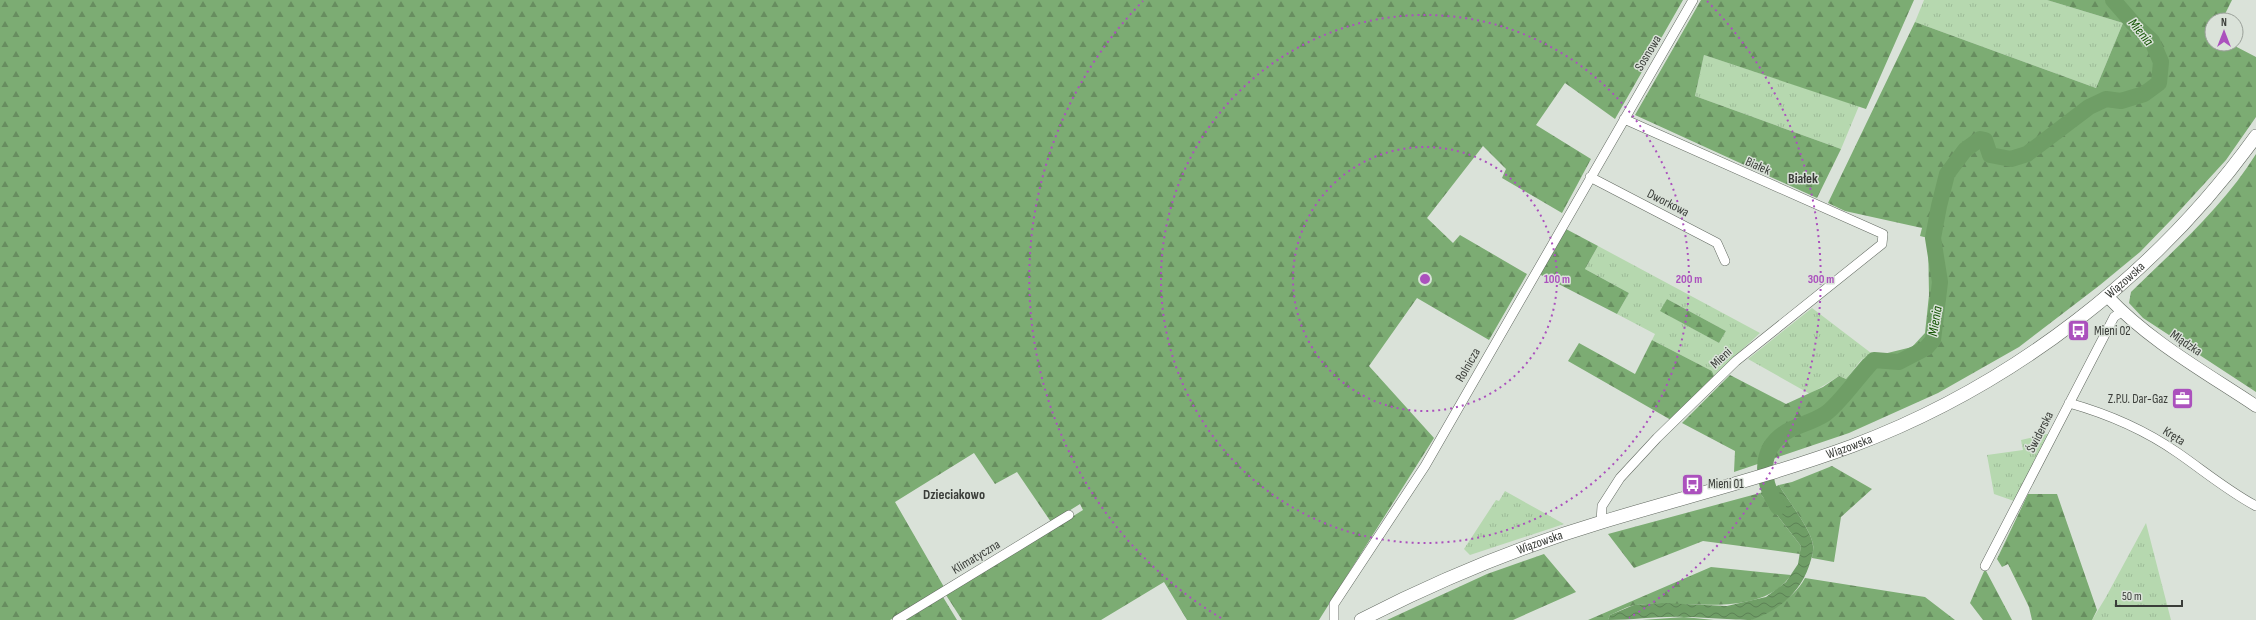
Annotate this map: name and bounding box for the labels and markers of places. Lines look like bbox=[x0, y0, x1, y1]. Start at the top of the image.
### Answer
centre of rings bbox=[1418, 272, 1432, 286]
bus stop icon: Mieni 02 bbox=[2065, 318, 2091, 344]
place label: Mieni 02 bbox=[2094, 323, 2131, 339]
office icon: Z.P.U. Dar-Gaz bbox=[2170, 386, 2196, 412]
place label: Z.P.U. Dar-Gaz bbox=[2108, 391, 2168, 407]
bus stop icon: Mieni 01 bbox=[1679, 471, 1705, 497]
place label: Mieni 01 bbox=[1708, 476, 1744, 492]

